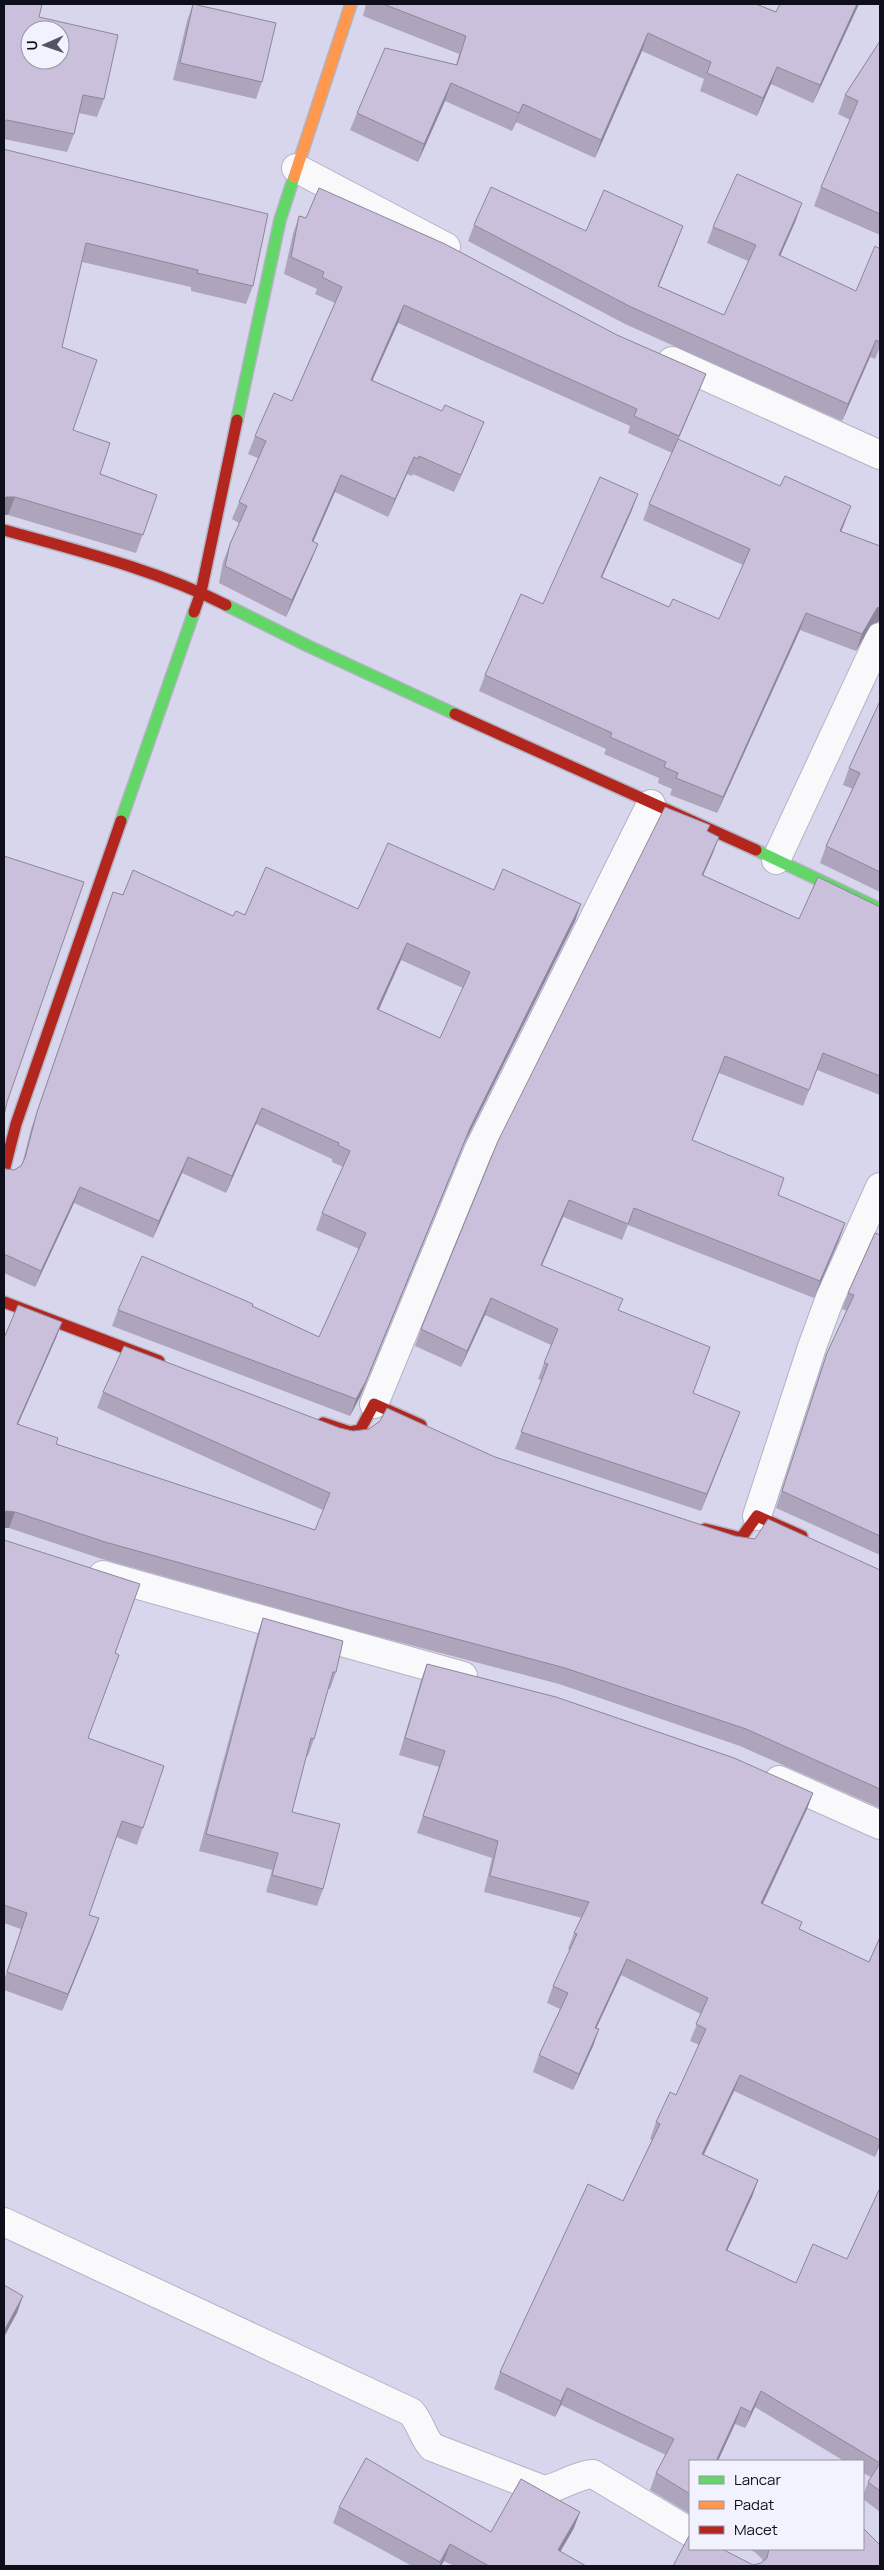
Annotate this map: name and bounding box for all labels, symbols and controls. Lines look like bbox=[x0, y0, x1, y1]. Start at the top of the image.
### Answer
north arrow bbox=[20, 20, 70, 70]
text: U bbox=[22, 40, 41, 51]
legend bbox=[689, 2460, 864, 2550]
text: Lancar bbox=[734, 2469, 781, 2490]
text: Padat bbox=[734, 2494, 774, 2515]
text: Macet bbox=[734, 2519, 778, 2540]

